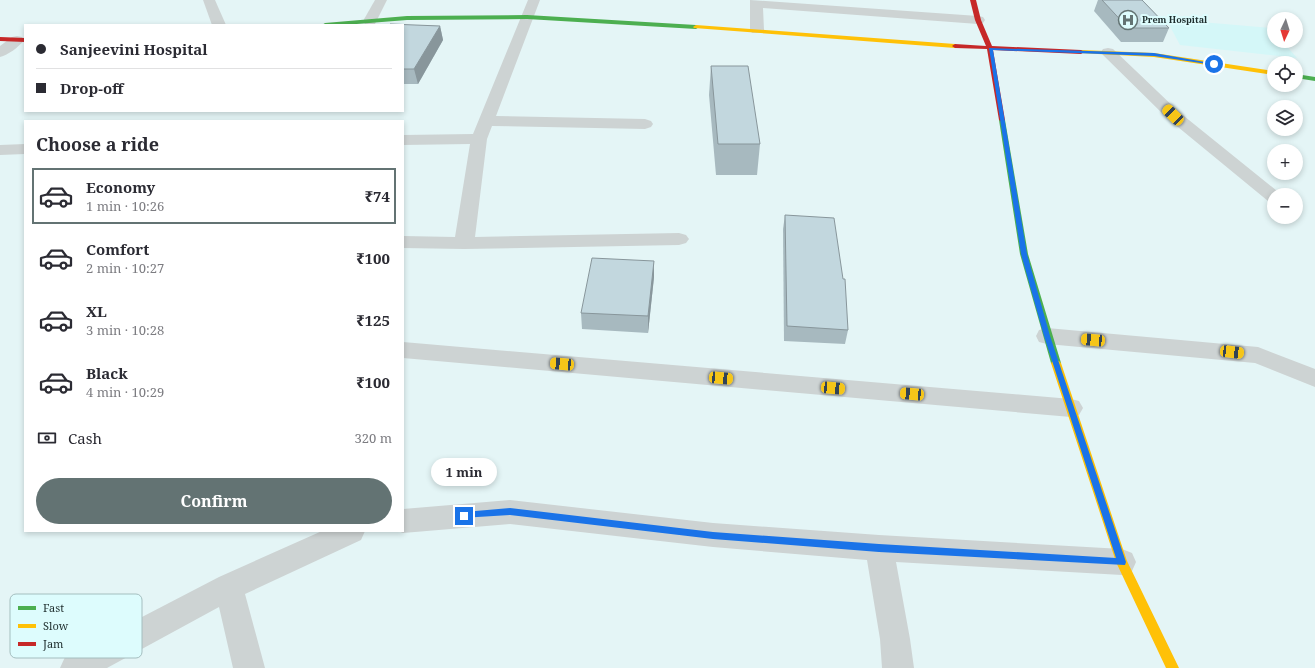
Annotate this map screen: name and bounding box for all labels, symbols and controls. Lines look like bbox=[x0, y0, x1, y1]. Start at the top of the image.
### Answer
hospital icon: Prem Hospital bbox=[1117, 9, 1139, 31]
north arrow bbox=[1267, 12, 1303, 48]
map controls bbox=[1267, 12, 1303, 224]
place label: Prem Hospital bbox=[1142, 13, 1208, 26]
text: Sanjeevini Hospital bbox=[60, 39, 208, 59]
route start bbox=[1205, 55, 1223, 73]
button: locate bbox=[1267, 56, 1303, 92]
text: Drop-off bbox=[60, 78, 124, 98]
button: layers bbox=[1267, 100, 1303, 136]
car bbox=[1160, 102, 1186, 128]
text: Choose a ride bbox=[36, 132, 159, 156]
button: + bbox=[1267, 144, 1303, 180]
text: Economy bbox=[86, 177, 155, 197]
icon: car bbox=[38, 178, 74, 214]
text: ₹74 bbox=[365, 186, 390, 206]
button: − bbox=[1267, 188, 1303, 224]
text: 1 min · 10:26 bbox=[86, 197, 164, 215]
text: Comfort bbox=[86, 239, 149, 259]
icon: car bbox=[38, 240, 74, 276]
text: ₹100 bbox=[356, 248, 390, 268]
text: 2 min · 10:27 bbox=[86, 259, 164, 277]
text: XL bbox=[86, 301, 107, 321]
icon: car bbox=[38, 302, 74, 338]
text: ₹125 bbox=[356, 310, 390, 330]
text: 3 min · 10:28 bbox=[86, 321, 164, 339]
car bbox=[1081, 333, 1105, 347]
car bbox=[1219, 345, 1245, 359]
car bbox=[550, 357, 574, 371]
text: Black bbox=[86, 363, 128, 383]
icon: car bbox=[38, 364, 74, 400]
car bbox=[709, 371, 733, 385]
text: ₹100 bbox=[356, 372, 390, 392]
car bbox=[821, 381, 845, 395]
text: 4 min · 10:29 bbox=[86, 383, 164, 401]
car bbox=[900, 387, 924, 401]
icon: cash bbox=[36, 427, 58, 449]
text: Cash bbox=[68, 428, 102, 448]
text: 320 m bbox=[355, 429, 392, 447]
callout: 1 min bbox=[431, 458, 497, 486]
text: 1 min bbox=[446, 463, 482, 481]
button: Confirm bbox=[36, 478, 392, 524]
route end bbox=[455, 507, 473, 525]
legend bbox=[10, 594, 142, 658]
text: Fast bbox=[43, 600, 64, 615]
text: Slow bbox=[43, 618, 69, 633]
text: Jam bbox=[42, 636, 64, 651]

